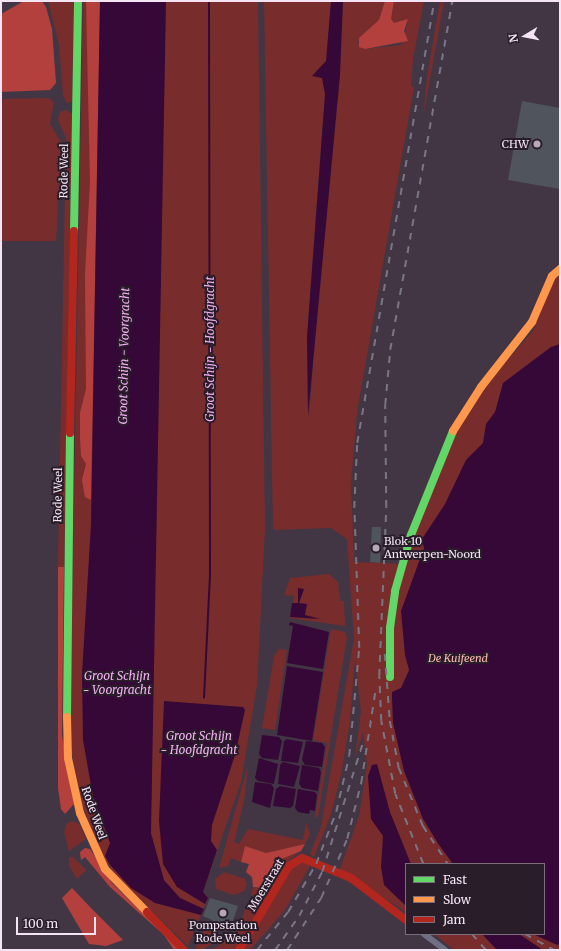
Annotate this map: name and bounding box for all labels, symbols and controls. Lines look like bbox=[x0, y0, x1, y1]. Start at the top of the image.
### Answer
north arrow bbox=[505, 16, 545, 56]
text: N bbox=[506, 33, 521, 44]
place label: CHW bbox=[502, 137, 529, 151]
marker: CHW bbox=[532, 139, 542, 149]
street label: Rode Weel bbox=[57, 143, 71, 199]
water label: Groot Schijn - Hoofdgracht bbox=[203, 276, 217, 422]
water label: Groot Schijn - Voorgracht bbox=[116, 287, 132, 425]
street label: Rode Weel bbox=[51, 467, 65, 523]
place label: Blok 10 Antwerpen-Noord bbox=[384, 535, 481, 561]
marker: Blok 10 Antwerpen-Noord bbox=[371, 543, 381, 553]
park label: De Kuifeend bbox=[428, 651, 488, 665]
water label: Groot Schijn - Voorgracht bbox=[83, 669, 151, 697]
water label: Groot Schijn - Hoofdgracht bbox=[161, 729, 237, 757]
street label: Rode Weel bbox=[79, 785, 109, 841]
street label: Moerstraat bbox=[245, 856, 287, 914]
legend bbox=[405, 863, 545, 935]
text: Fast bbox=[443, 872, 467, 887]
text: Slow bbox=[443, 892, 471, 907]
marker: Pompstation Rode Weel bbox=[218, 908, 228, 918]
scale bar bbox=[18, 909, 98, 935]
text: Jam bbox=[443, 912, 465, 927]
text: 100 m bbox=[23, 916, 58, 931]
place label: Pompstation Rode Weel bbox=[189, 919, 257, 945]

